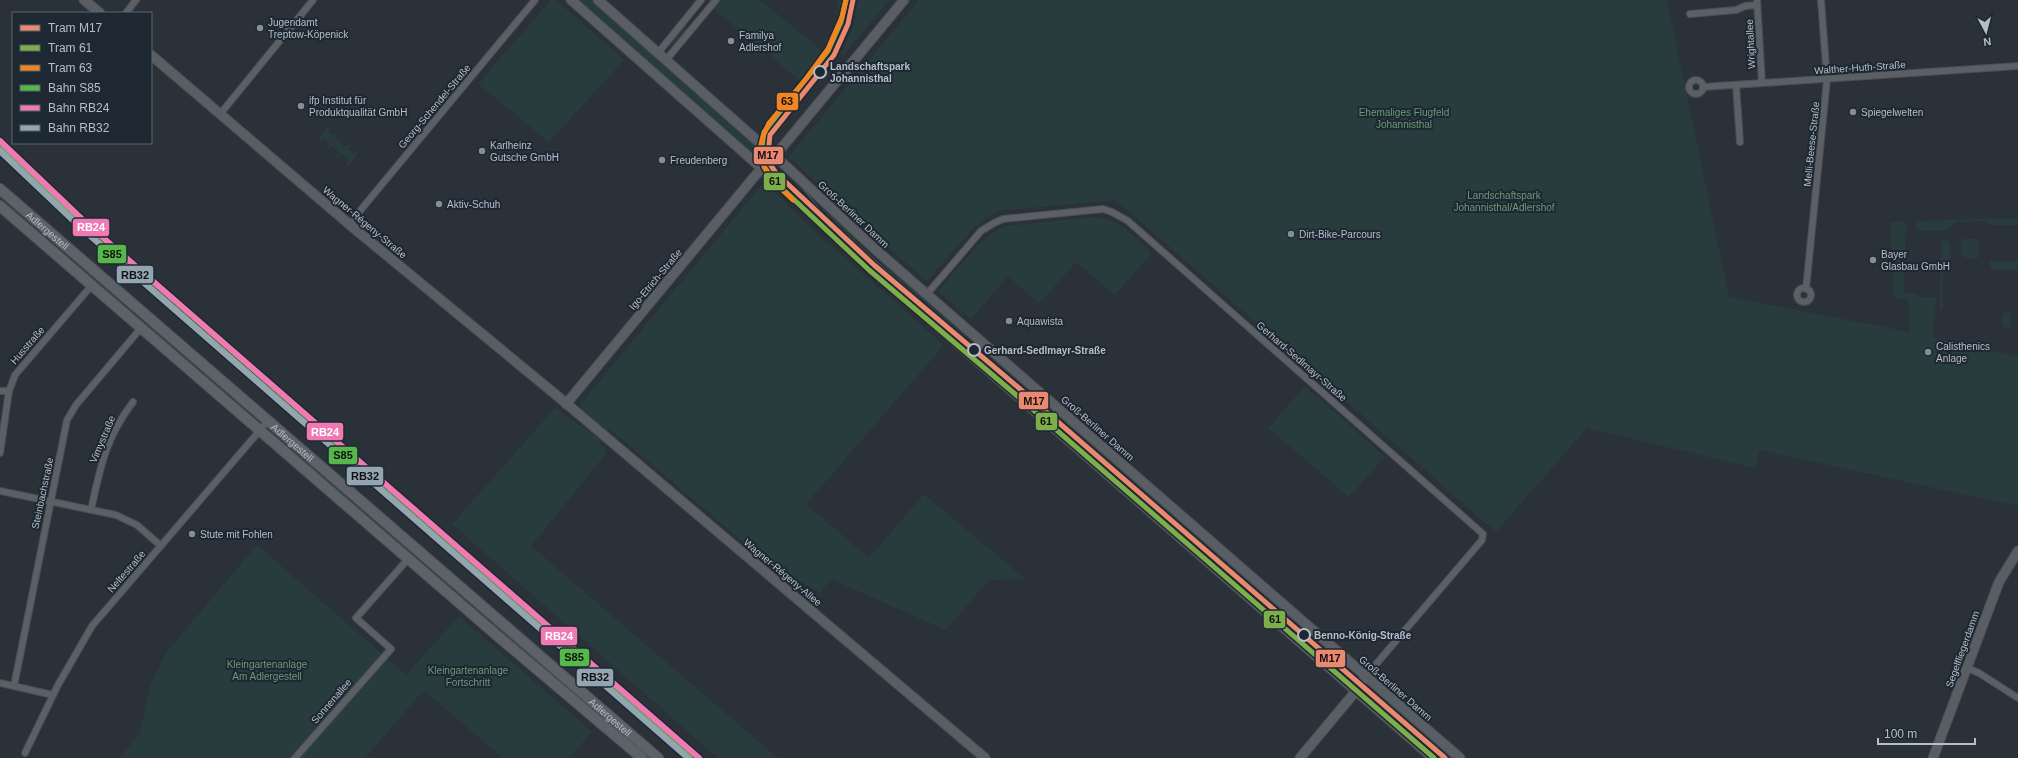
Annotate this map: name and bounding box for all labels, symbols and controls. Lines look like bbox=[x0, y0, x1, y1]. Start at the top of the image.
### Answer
legend bbox=[12, 12, 152, 144]
north arrow bbox=[1966, 12, 2006, 52]
place label: Jugendamt Treptow-Köpenick bbox=[268, 17, 349, 40]
street label: Wrightallee bbox=[1744, 18, 1757, 69]
text: Tram M17 bbox=[48, 21, 103, 35]
marker: Jugendamt Treptow-Köpenick bbox=[255, 23, 265, 33]
place label: Familya Adlershof bbox=[739, 30, 781, 53]
text: N bbox=[1982, 35, 1992, 48]
marker: Familya Adlershof bbox=[726, 36, 736, 46]
text: Tram 61 bbox=[48, 41, 93, 55]
street label: Walther-Huth-Straße bbox=[1814, 59, 1907, 76]
text: Tram 63 bbox=[48, 61, 93, 75]
place label: Landschaftspark Johannisthal bbox=[830, 61, 910, 84]
street label: Georg-Schendel-Straße bbox=[396, 62, 473, 151]
marker: Landschaftspark Johannisthal bbox=[813, 65, 827, 79]
text: Bahn S85 bbox=[48, 81, 101, 95]
line badge: 63 bbox=[776, 92, 799, 111]
place label: ifp Institut für Produktqualität GmbH bbox=[309, 95, 407, 118]
text: 63 bbox=[781, 95, 793, 107]
street label: Melli-Beese-Straße bbox=[1802, 100, 1821, 187]
text: Bahn RB24 bbox=[48, 101, 110, 115]
marker: ifp Institut für Produktqualität GmbH bbox=[296, 101, 306, 111]
park label: Ehemaliges Flugfeld Johannisthal bbox=[1359, 107, 1449, 130]
marker: Spiegelwelten bbox=[1848, 107, 1858, 117]
place label: Spiegelwelten bbox=[1861, 107, 1923, 118]
text: Bahn RB32 bbox=[48, 121, 110, 135]
place label: Karlheinz Gutsche GmbH bbox=[490, 140, 559, 163]
marker: Karlheinz Gutsche GmbH bbox=[477, 146, 487, 156]
line badge: M17 bbox=[753, 146, 784, 165]
text: M17 bbox=[757, 149, 779, 161]
marker: Freudenberg bbox=[657, 155, 667, 165]
place label: Freudenberg bbox=[670, 155, 727, 166]
line badge: 61 bbox=[763, 172, 786, 191]
text: 61 bbox=[769, 175, 781, 187]
street label: Groß-Berliner Damm bbox=[816, 179, 891, 250]
street label: Wagner-Régeny-Straße bbox=[321, 184, 409, 261]
park label: Landschaftspark Johannisthal/Adlershof bbox=[1453, 190, 1555, 213]
marker: Aktiv-Schuh bbox=[434, 199, 444, 209]
place label: Aktiv-Schuh bbox=[447, 199, 500, 210]
street label: Adlergestell bbox=[24, 209, 71, 252]
line badge: RB24 bbox=[72, 218, 110, 237]
text: RB24 bbox=[77, 221, 106, 233]
marker: Dirt-Bike-Parcours bbox=[1286, 229, 1296, 239]
place label: Dirt-Bike-Parcours bbox=[1299, 229, 1381, 240]
line badge: S85 bbox=[97, 244, 127, 264]
street label: Igo-Etrich-Straße bbox=[627, 246, 684, 312]
text: S85 bbox=[102, 248, 122, 260]
place label: Bayer Glasbau GmbH bbox=[1881, 249, 1950, 272]
marker: Bayer Glasbau GmbH bbox=[1868, 255, 1878, 265]
line badge: RB32 bbox=[116, 265, 154, 284]
text: RB32 bbox=[121, 269, 149, 281]
marker: Aquawista bbox=[1004, 316, 1014, 326]
place label: Aquawista bbox=[1017, 316, 1064, 327]
street label: Gerhard-Sedlmayr-Straße bbox=[1254, 319, 1349, 404]
street label: Husstraße bbox=[8, 324, 47, 366]
place label: Calisthenics Anlage bbox=[1936, 341, 1990, 364]
marker: Gerhard-Sedlmayr-Straße bbox=[967, 343, 981, 357]
place label: Gerhard-Sedlmayr-Straße bbox=[984, 345, 1106, 356]
marker: Calisthenics Anlage bbox=[1923, 347, 1933, 357]
line badge: M17 bbox=[1018, 391, 1049, 410]
street label: Groß-Berliner Damm bbox=[1059, 394, 1136, 463]
text: M17 bbox=[1023, 395, 1045, 407]
line badge: 61 bbox=[1035, 412, 1058, 431]
street label: Vimystraße bbox=[88, 413, 118, 465]
text: 61 bbox=[1040, 415, 1052, 427]
street label: Adlergestell bbox=[269, 421, 316, 464]
line badge: RB24 bbox=[306, 422, 344, 441]
text: RB24 bbox=[311, 426, 340, 438]
line badge: S85 bbox=[328, 446, 358, 465]
text: S85 bbox=[333, 449, 353, 461]
street label: Steinbachstraße bbox=[30, 456, 56, 530]
line badge: RB32 bbox=[346, 466, 384, 486]
text: RB32 bbox=[351, 470, 379, 482]
marker: Stute mit Fohlen bbox=[187, 529, 197, 539]
place label: Stute mit Fohlen bbox=[200, 529, 273, 540]
street label: Wagner-Régeny-Allee bbox=[742, 537, 824, 608]
street label: Neltestraße bbox=[105, 548, 148, 594]
street label: Segelfliegerdamm bbox=[1944, 609, 1981, 689]
line badge: 61 bbox=[1263, 610, 1286, 629]
text: 61 bbox=[1269, 613, 1281, 625]
line badge: RB24 bbox=[540, 626, 578, 646]
marker: Benno-König-Straße bbox=[1297, 628, 1311, 642]
text: RB24 bbox=[545, 630, 574, 642]
place label: Benno-König-Straße bbox=[1314, 630, 1412, 641]
line badge: S85 bbox=[559, 648, 590, 667]
line badge: M17 bbox=[1315, 649, 1346, 668]
text: S85 bbox=[564, 651, 584, 663]
text: M17 bbox=[1319, 652, 1341, 664]
street label: Groß-Berliner Damm bbox=[1357, 654, 1434, 723]
park label: Kleingartenanlage Am Adlergestell bbox=[227, 659, 308, 682]
park label: Kleingartenanlage Fortschritt bbox=[428, 665, 509, 688]
line badge: RB32 bbox=[576, 668, 614, 687]
text: RB32 bbox=[581, 671, 609, 683]
street label: Sonnenallee bbox=[309, 676, 354, 726]
street label: Adlergestell bbox=[587, 696, 633, 739]
scale bar bbox=[1878, 720, 1975, 746]
text: 100 m bbox=[1884, 727, 1917, 741]

